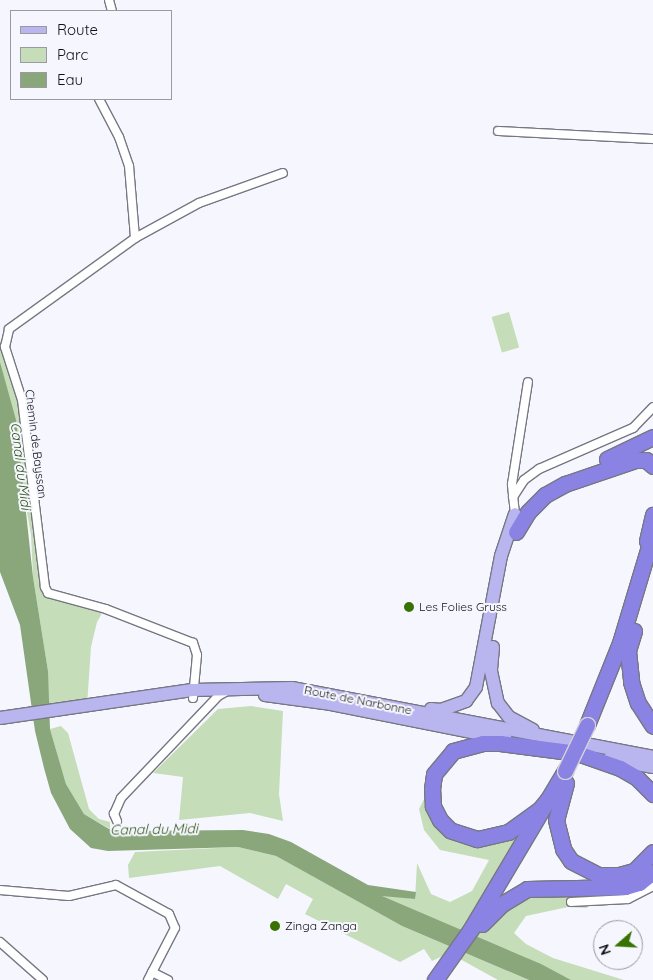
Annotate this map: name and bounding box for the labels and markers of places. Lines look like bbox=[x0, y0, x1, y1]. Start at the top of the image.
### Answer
place label: Les Folies Gruss bbox=[419, 600, 507, 614]
marker: Les Folies Gruss bbox=[403, 601, 415, 613]
place label: Zinga Zanga bbox=[285, 919, 357, 933]
marker: Zinga Zanga bbox=[269, 920, 281, 932]

